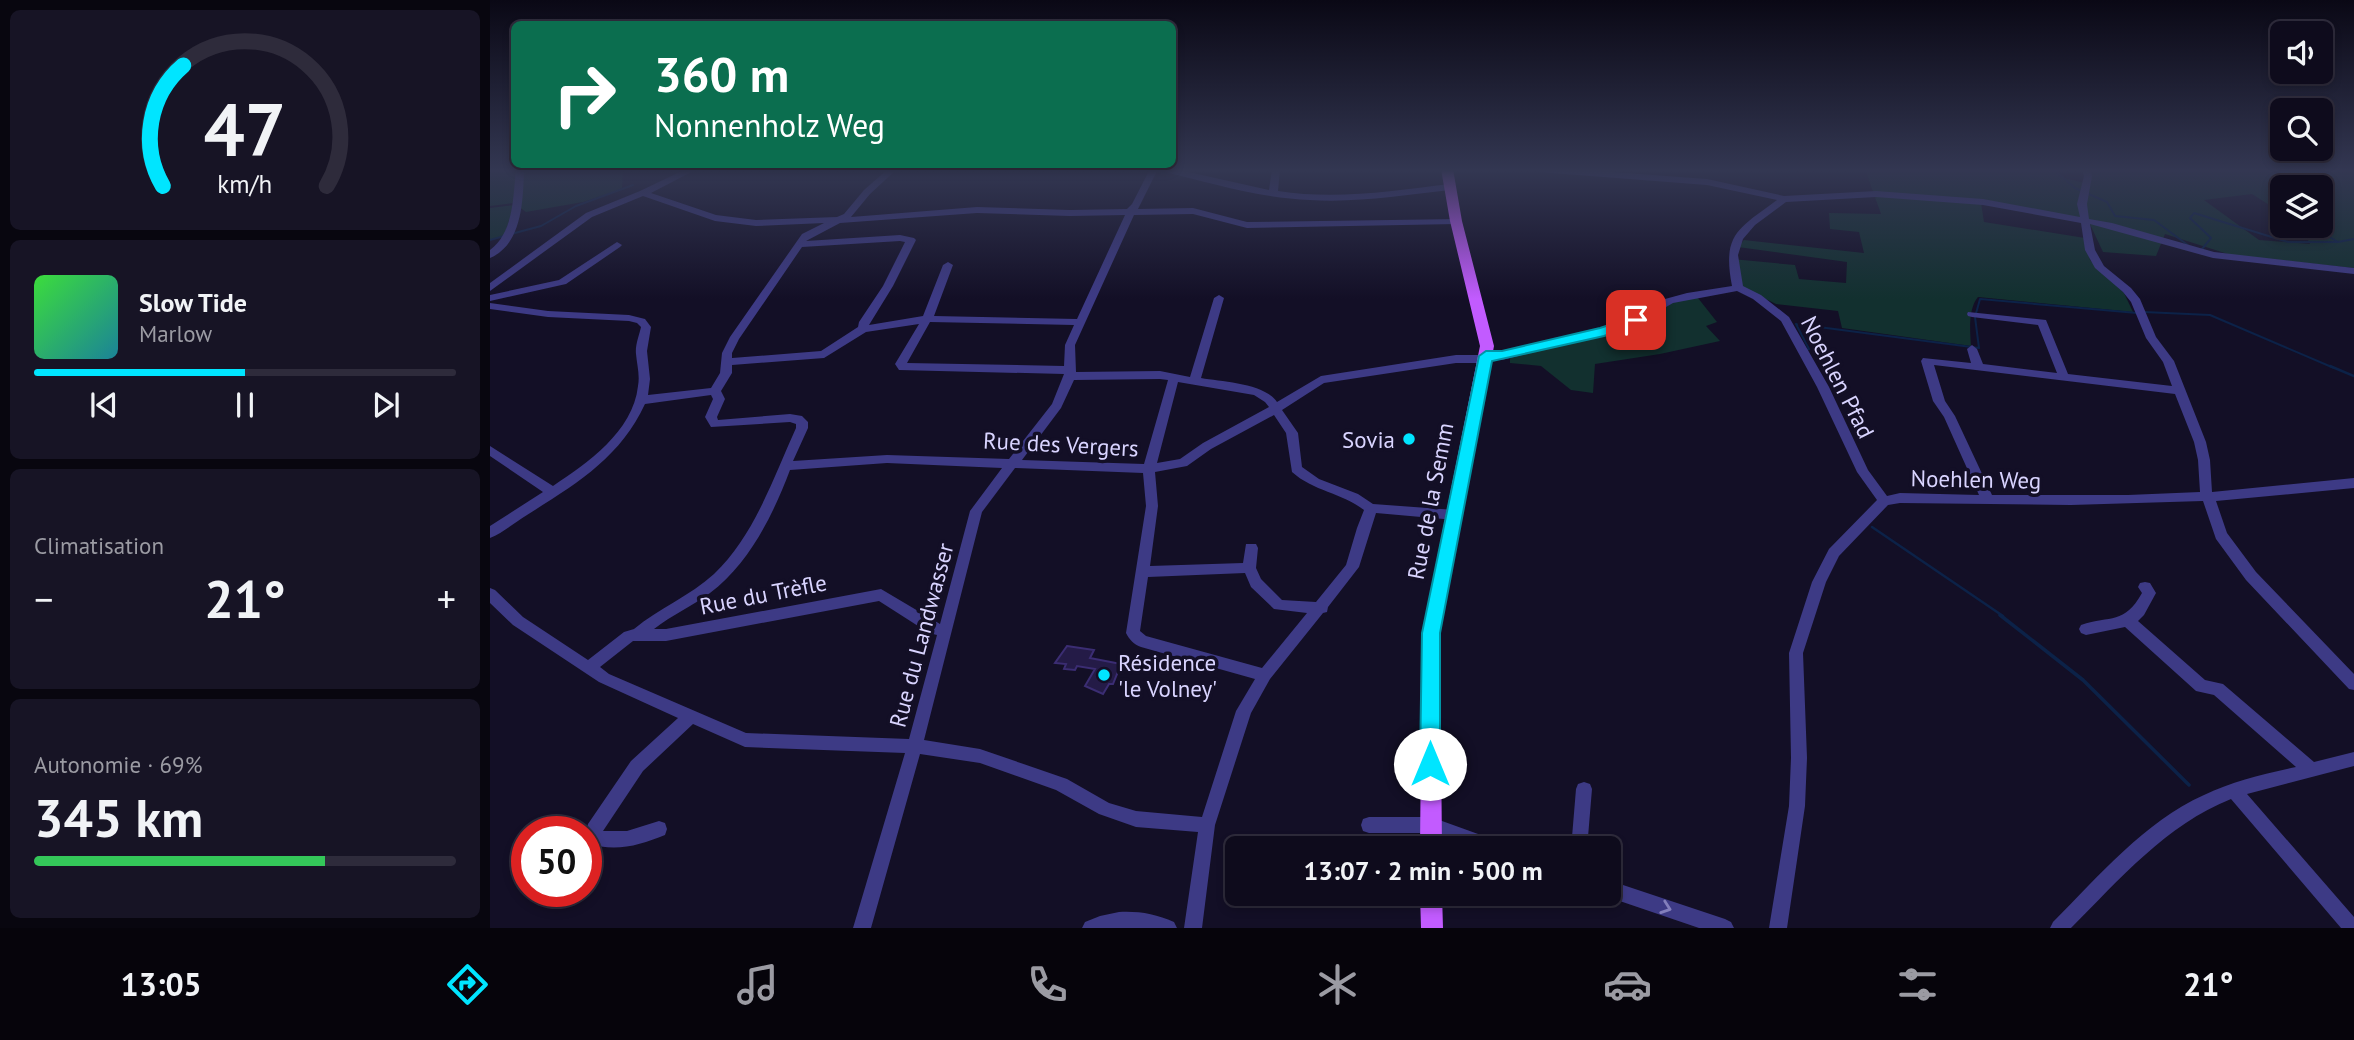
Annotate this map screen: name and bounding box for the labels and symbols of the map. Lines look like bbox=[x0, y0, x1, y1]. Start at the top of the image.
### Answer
pin bbox=[1606, 290, 1666, 350]
street label: Noehlen Pfad bbox=[1795, 311, 1881, 443]
street label: Rue de la Semm bbox=[1401, 420, 1459, 582]
street label: Rue des Vergers bbox=[983, 425, 1139, 463]
place label: Sovia bbox=[1342, 425, 1395, 454]
marker: Sovia bbox=[1401, 431, 1417, 447]
street label: Noehlen Weg bbox=[1910, 463, 2042, 495]
street label: Rue du Landwasser bbox=[882, 540, 960, 730]
street label: Rue du Trèfle bbox=[697, 567, 829, 621]
place label: Résidence 'le Volney' bbox=[1118, 648, 1217, 703]
marker: Résidence 'le Volney' bbox=[1096, 667, 1112, 683]
position arrow bbox=[1393, 727, 1467, 801]
speed limit sign: 50 bbox=[511, 816, 602, 907]
one-way arrow bbox=[1660, 900, 1672, 914]

